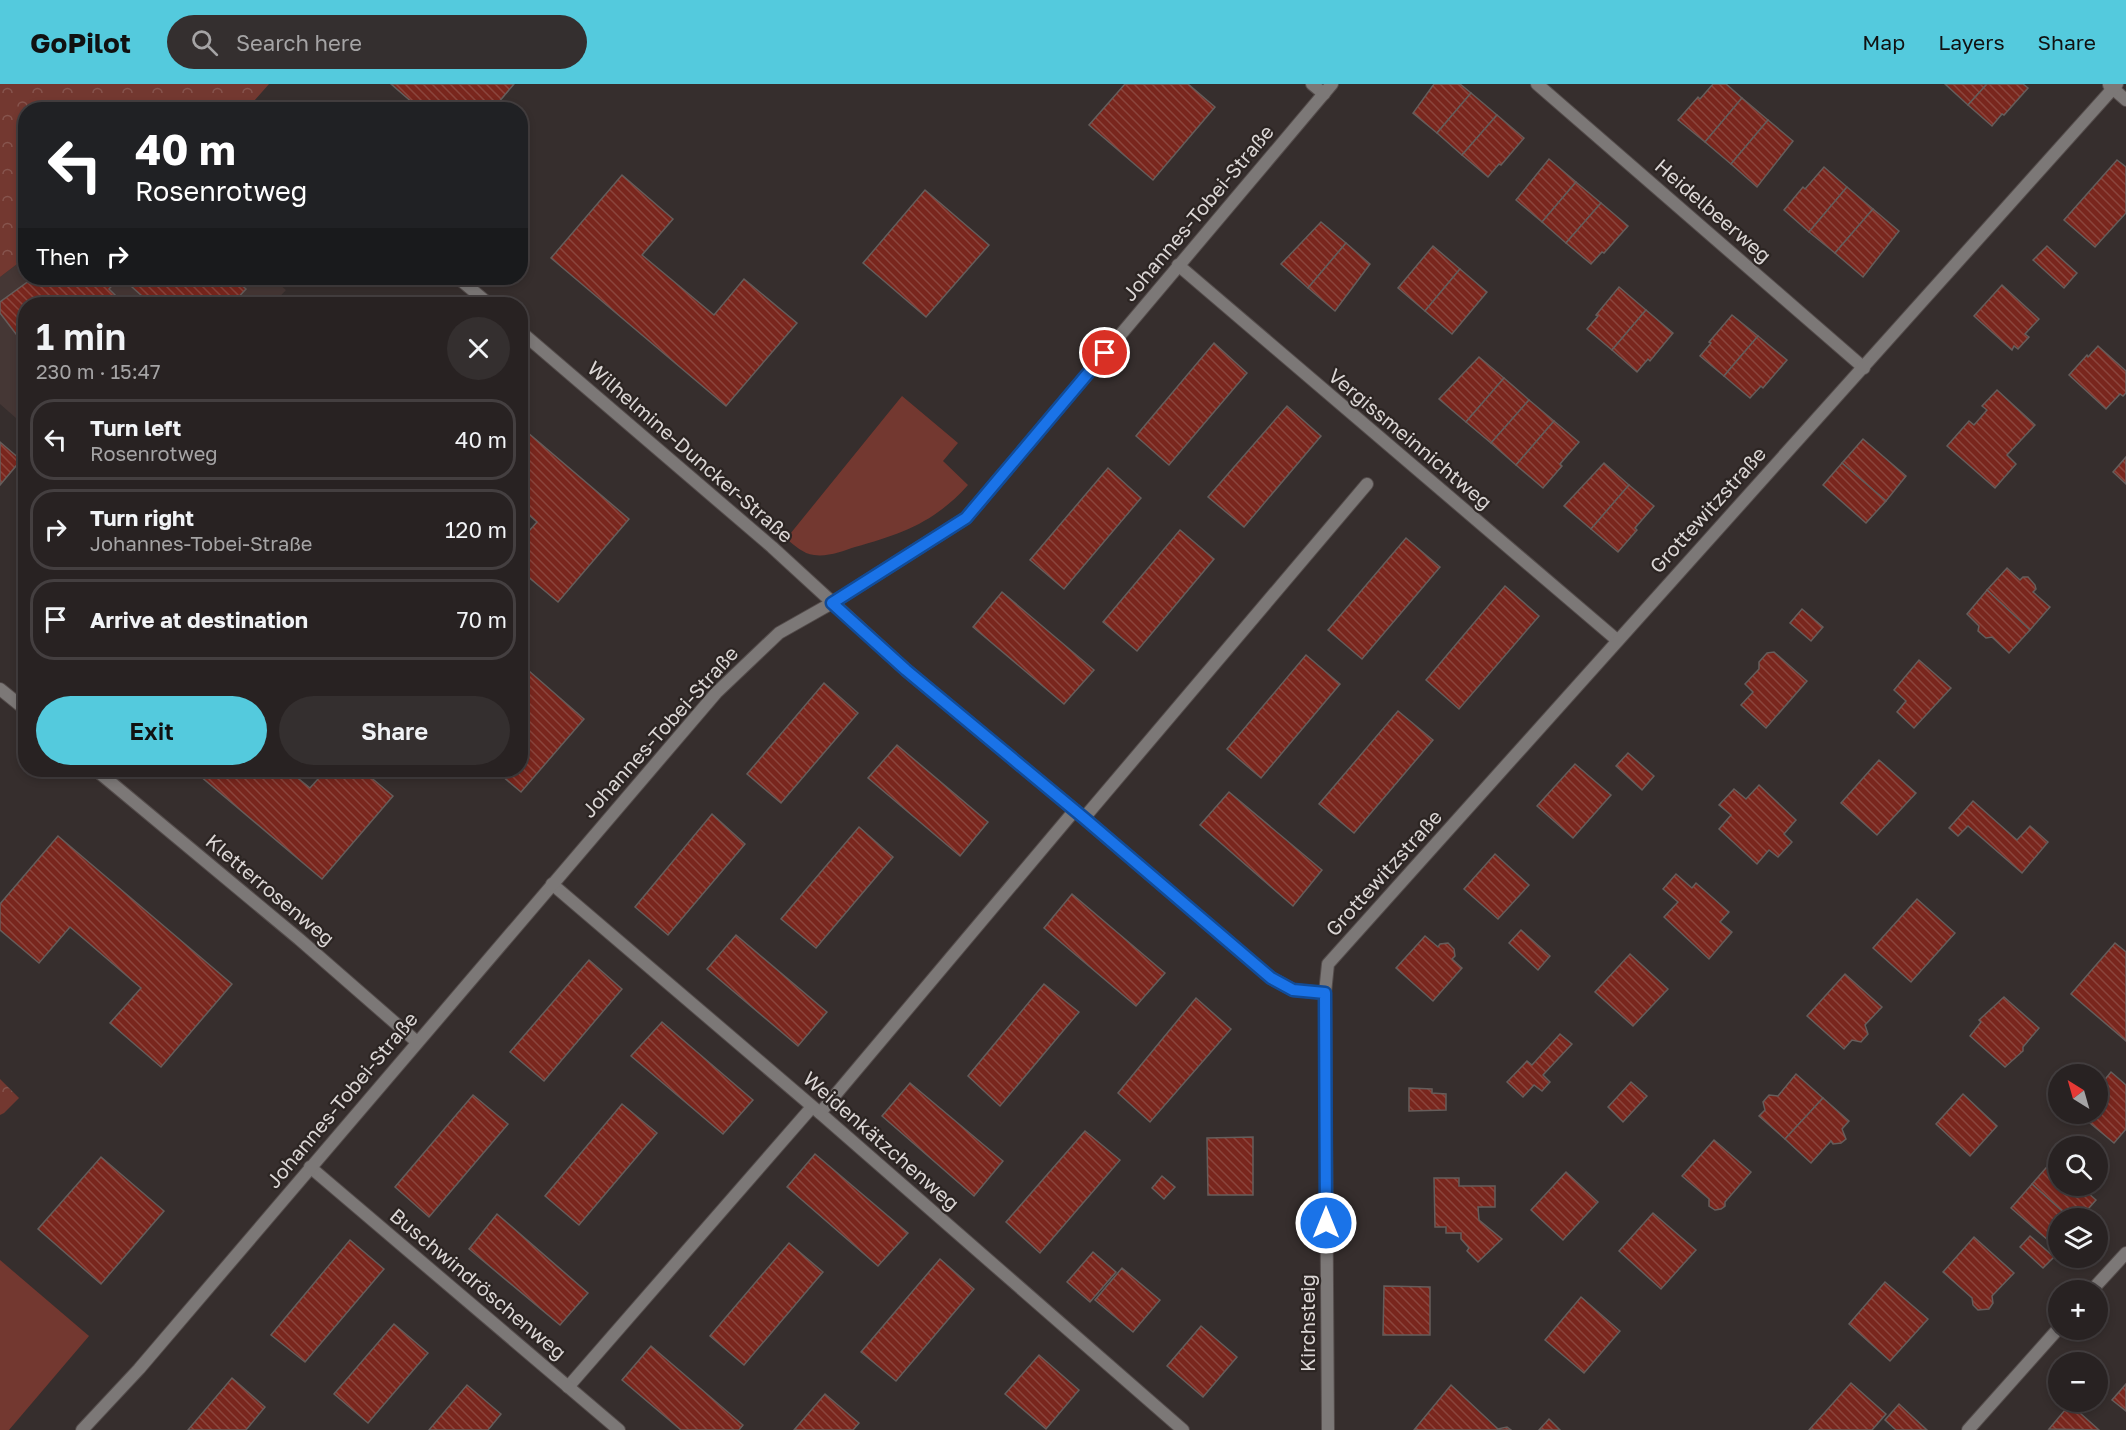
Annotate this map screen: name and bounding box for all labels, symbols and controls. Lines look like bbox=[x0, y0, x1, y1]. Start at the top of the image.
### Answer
search box bbox=[167, 15, 587, 69]
text: GoPilot bbox=[30, 26, 131, 59]
icon: search bbox=[188, 26, 221, 59]
text: Search here bbox=[236, 29, 362, 56]
text: Map bbox=[1862, 29, 1905, 55]
text: Layers bbox=[1938, 29, 2005, 55]
text: Share bbox=[2038, 29, 2096, 55]
street label: Johannes-Tobei-Straße bbox=[1117, 119, 1278, 305]
text: 40 m bbox=[135, 124, 236, 174]
icon: left bbox=[36, 126, 114, 204]
street label: Heidelbeerweg bbox=[1651, 153, 1777, 267]
text: Rosenrotweg bbox=[135, 175, 307, 207]
icon: right bbox=[101, 240, 134, 273]
text: Then bbox=[36, 243, 89, 270]
text: 1 min bbox=[36, 315, 126, 358]
button: close bbox=[447, 317, 510, 380]
pin bbox=[1079, 327, 1130, 378]
icon: arrive bbox=[1088, 336, 1121, 369]
street label: Wilhelmine-Duncker-Straße bbox=[583, 355, 798, 547]
text: 230 m · 15:47 bbox=[36, 359, 161, 383]
street label: Vergissmeinnichtweg bbox=[1324, 363, 1497, 514]
text: Turn left bbox=[90, 414, 181, 441]
icon: left bbox=[39, 423, 72, 456]
text: 40 m bbox=[455, 426, 507, 453]
text: Rosenrotweg bbox=[90, 441, 218, 465]
street label: Grottewitzstraße bbox=[1644, 441, 1770, 577]
text: Turn right bbox=[90, 504, 194, 531]
icon: right bbox=[39, 513, 72, 546]
text: 120 m bbox=[445, 516, 507, 543]
text: Johannes-Tobei-Straße bbox=[90, 531, 312, 555]
icon: arrive bbox=[39, 603, 72, 636]
text: Arrive at destination bbox=[90, 606, 308, 633]
text: 70 m bbox=[457, 606, 507, 633]
street label: Johannes-Tobei-Straße bbox=[576, 641, 743, 822]
button: Exit bbox=[36, 696, 267, 765]
button: Share bbox=[279, 696, 510, 765]
street label: Grottewitzstraße bbox=[1320, 804, 1446, 940]
street label: Kletterrosenweg bbox=[201, 828, 340, 950]
street label: Johannes-Tobei-Straße bbox=[261, 1006, 422, 1192]
north arrow bbox=[2048, 1064, 2108, 1124]
map controls bbox=[2048, 1064, 2108, 1412]
street label: Weidenkätzchenweg bbox=[799, 1066, 965, 1215]
button: search bbox=[2048, 1136, 2108, 1196]
position arrow bbox=[1294, 1191, 1358, 1255]
street label: Buschwindröschenweg bbox=[386, 1203, 571, 1364]
button: layers bbox=[2048, 1208, 2108, 1268]
street label: Kirchsteig bbox=[1295, 1274, 1319, 1372]
button: + bbox=[2048, 1280, 2108, 1340]
button: − bbox=[2048, 1352, 2108, 1412]

